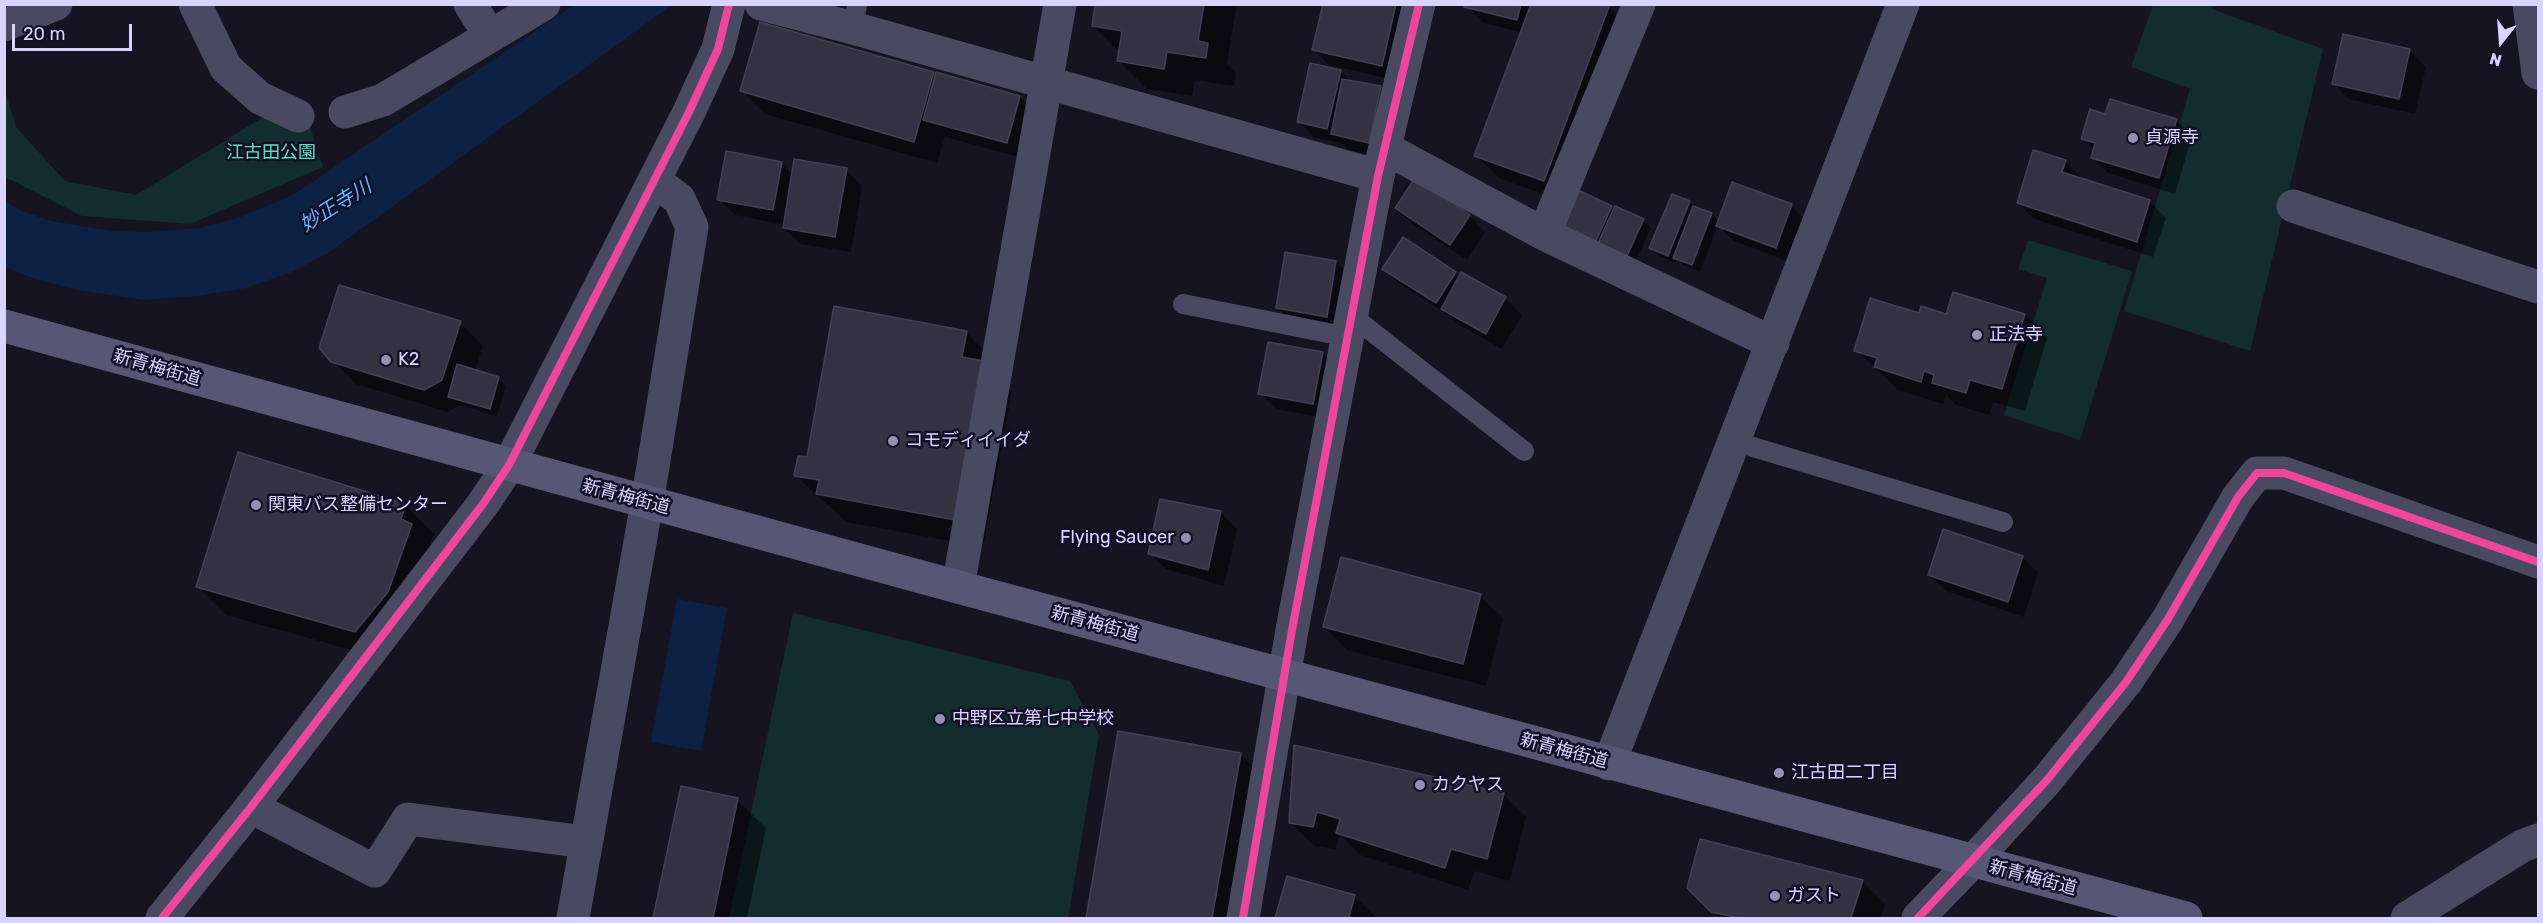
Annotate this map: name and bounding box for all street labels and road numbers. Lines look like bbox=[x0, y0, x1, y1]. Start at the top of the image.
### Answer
street label: 新青梅街道 bbox=[111, 345, 203, 391]
street label: 新青梅街道 bbox=[580, 475, 672, 519]
street label: 新青梅街道 bbox=[1049, 602, 1141, 646]
street label: 新青梅街道 bbox=[1518, 729, 1610, 773]
street label: 新青梅街道 bbox=[1987, 856, 2079, 900]

